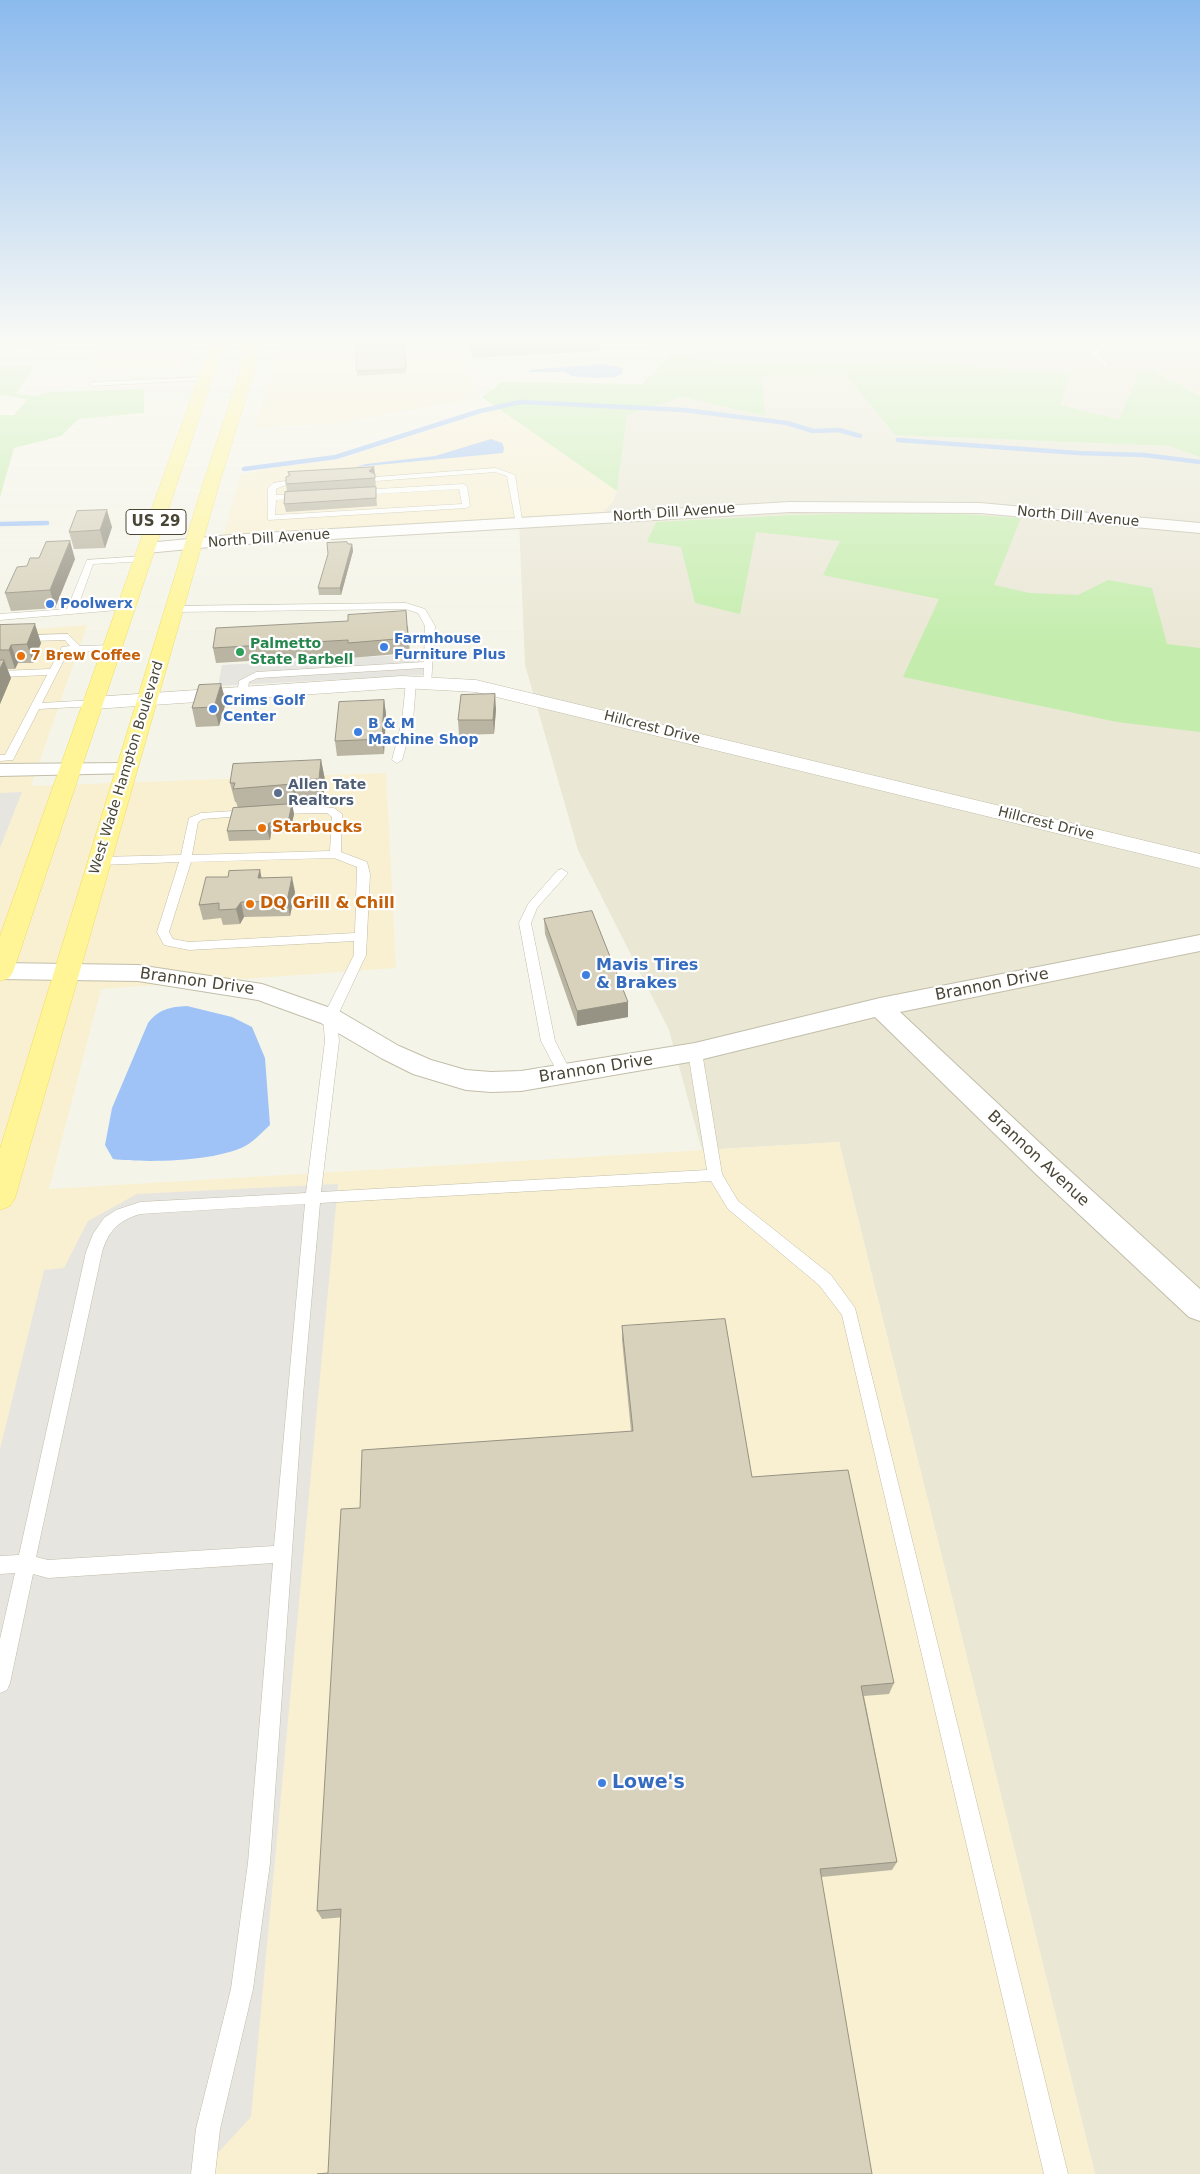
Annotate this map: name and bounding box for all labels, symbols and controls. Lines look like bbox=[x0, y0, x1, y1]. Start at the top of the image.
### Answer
street label: North Dill Avenue bbox=[612, 500, 736, 526]
street label: North Dill Avenue bbox=[1016, 503, 1140, 531]
road number: US 29 bbox=[126, 510, 186, 534]
street label: North Dill Avenue bbox=[207, 526, 331, 552]
place label: Poolwerx bbox=[60, 596, 133, 612]
marker: Poolwerx bbox=[44, 598, 56, 610]
place label: Farmhouse Furniture Plus bbox=[394, 631, 506, 664]
place label: Palmetto State Barbell bbox=[250, 636, 353, 669]
marker: Farmhouse Furniture Plus bbox=[378, 641, 390, 653]
marker: Palmetto State Barbell bbox=[234, 646, 246, 658]
place label: 7 Brew Coffee bbox=[31, 648, 141, 664]
marker: 7 Brew Coffee bbox=[15, 650, 27, 662]
street label: West Wade Hampton Boulevard bbox=[86, 659, 168, 877]
place label: Crims Golf Center bbox=[223, 693, 305, 726]
marker: Crims Golf Center bbox=[207, 703, 219, 715]
street label: Hillcrest Drive bbox=[602, 708, 702, 748]
place label: B & M Machine Shop bbox=[368, 716, 478, 749]
marker: B & M Machine Shop bbox=[352, 726, 364, 738]
place label: Allen Tate Realtors bbox=[288, 777, 366, 810]
marker: Allen Tate Realtors bbox=[272, 787, 284, 799]
street label: Hillcrest Drive bbox=[996, 804, 1096, 844]
place label: Starbucks bbox=[272, 818, 362, 838]
marker: Starbucks bbox=[256, 822, 268, 834]
place label: DQ Grill & Chill bbox=[260, 894, 395, 914]
marker: DQ Grill & Chill bbox=[244, 898, 256, 910]
place label: Mavis Tires & Brakes bbox=[596, 956, 698, 994]
street label: Brannon Drive bbox=[139, 964, 255, 1000]
street label: Brannon Drive bbox=[934, 965, 1050, 1005]
marker: Mavis Tires & Brakes bbox=[580, 969, 592, 981]
street label: Brannon Drive bbox=[538, 1050, 654, 1088]
street label: Brannon Avenue bbox=[983, 1107, 1093, 1211]
place label: Lowe's bbox=[612, 1772, 685, 1794]
marker: Lowe's bbox=[596, 1777, 608, 1789]

